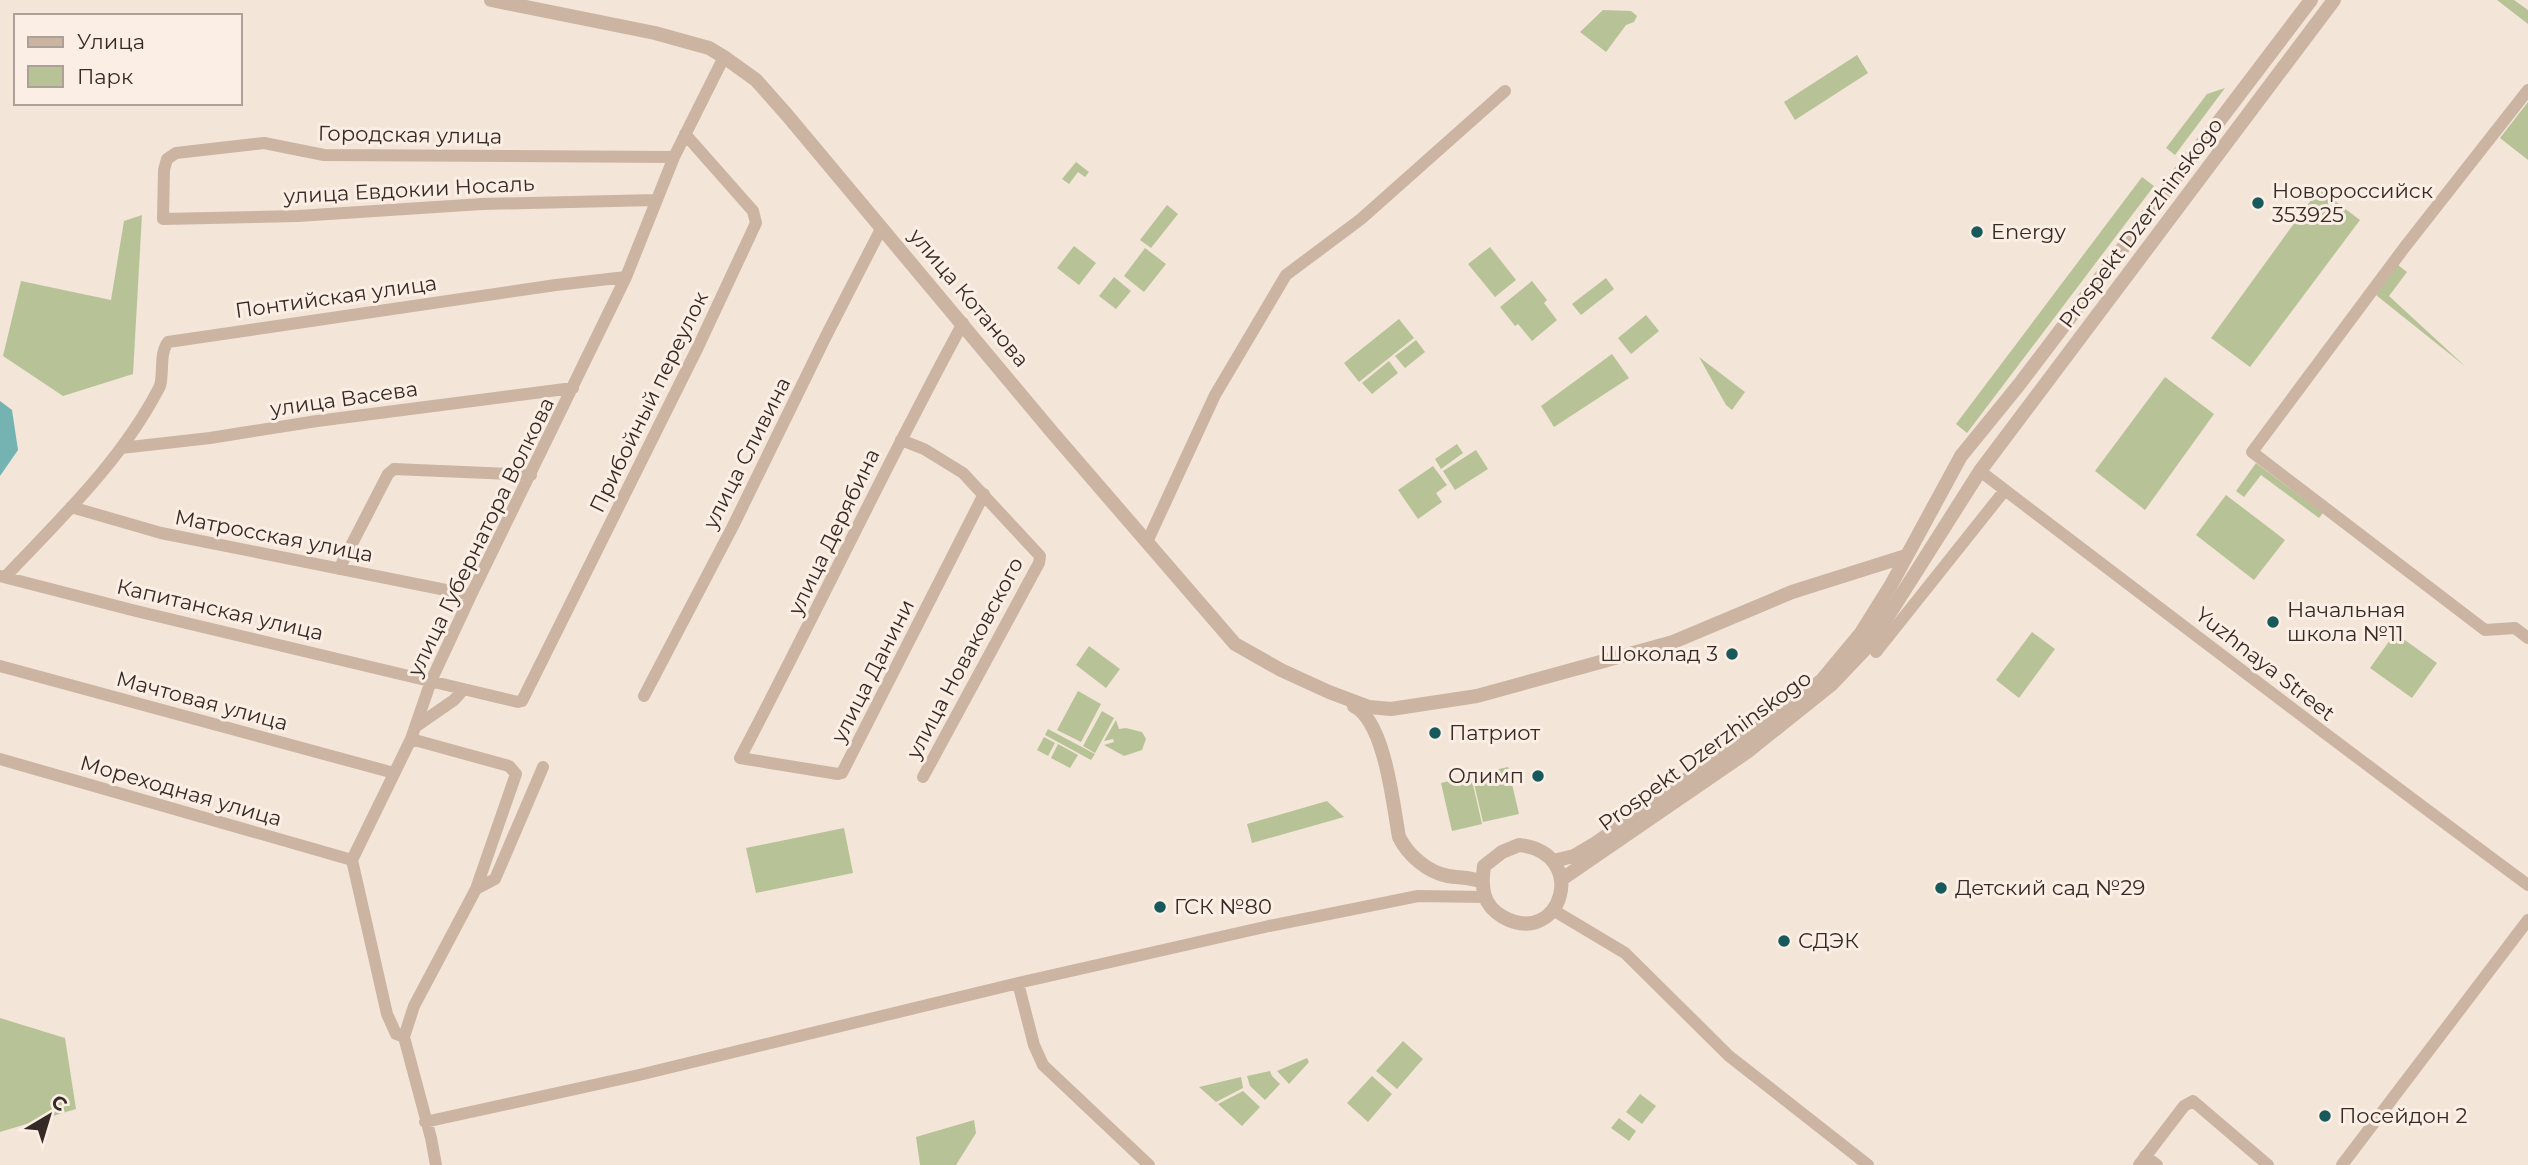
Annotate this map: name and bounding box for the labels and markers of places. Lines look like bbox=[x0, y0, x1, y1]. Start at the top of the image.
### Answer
place label: Новороссийск 353925 bbox=[2272, 178, 2433, 227]
marker: Новороссийск 353925 bbox=[2250, 195, 2266, 211]
place label: Energy bbox=[1991, 219, 2066, 244]
marker: Energy bbox=[1969, 224, 1985, 240]
place label: Начальная школа №11 bbox=[2287, 597, 2406, 646]
marker: Начальная школа №11 bbox=[2265, 614, 2281, 630]
place label: Шоколад 3 bbox=[1600, 641, 1718, 666]
marker: Шоколад 3 bbox=[1724, 646, 1740, 662]
place label: Патриот bbox=[1449, 720, 1540, 745]
marker: Патриот bbox=[1427, 725, 1443, 741]
place label: Олимп bbox=[1448, 763, 1524, 788]
marker: Олимп bbox=[1530, 768, 1546, 784]
place label: Детский сад №29 bbox=[1955, 875, 2145, 900]
marker: Детский сад №29 bbox=[1933, 880, 1949, 896]
place label: ГСК №80 bbox=[1174, 894, 1272, 919]
marker: ГСК №80 bbox=[1152, 899, 1168, 915]
place label: СДЭК bbox=[1798, 928, 1859, 953]
marker: СДЭК bbox=[1776, 933, 1792, 949]
place label: Посейдон 2 bbox=[2339, 1103, 2467, 1128]
marker: Посейдон 2 bbox=[2317, 1108, 2333, 1124]

